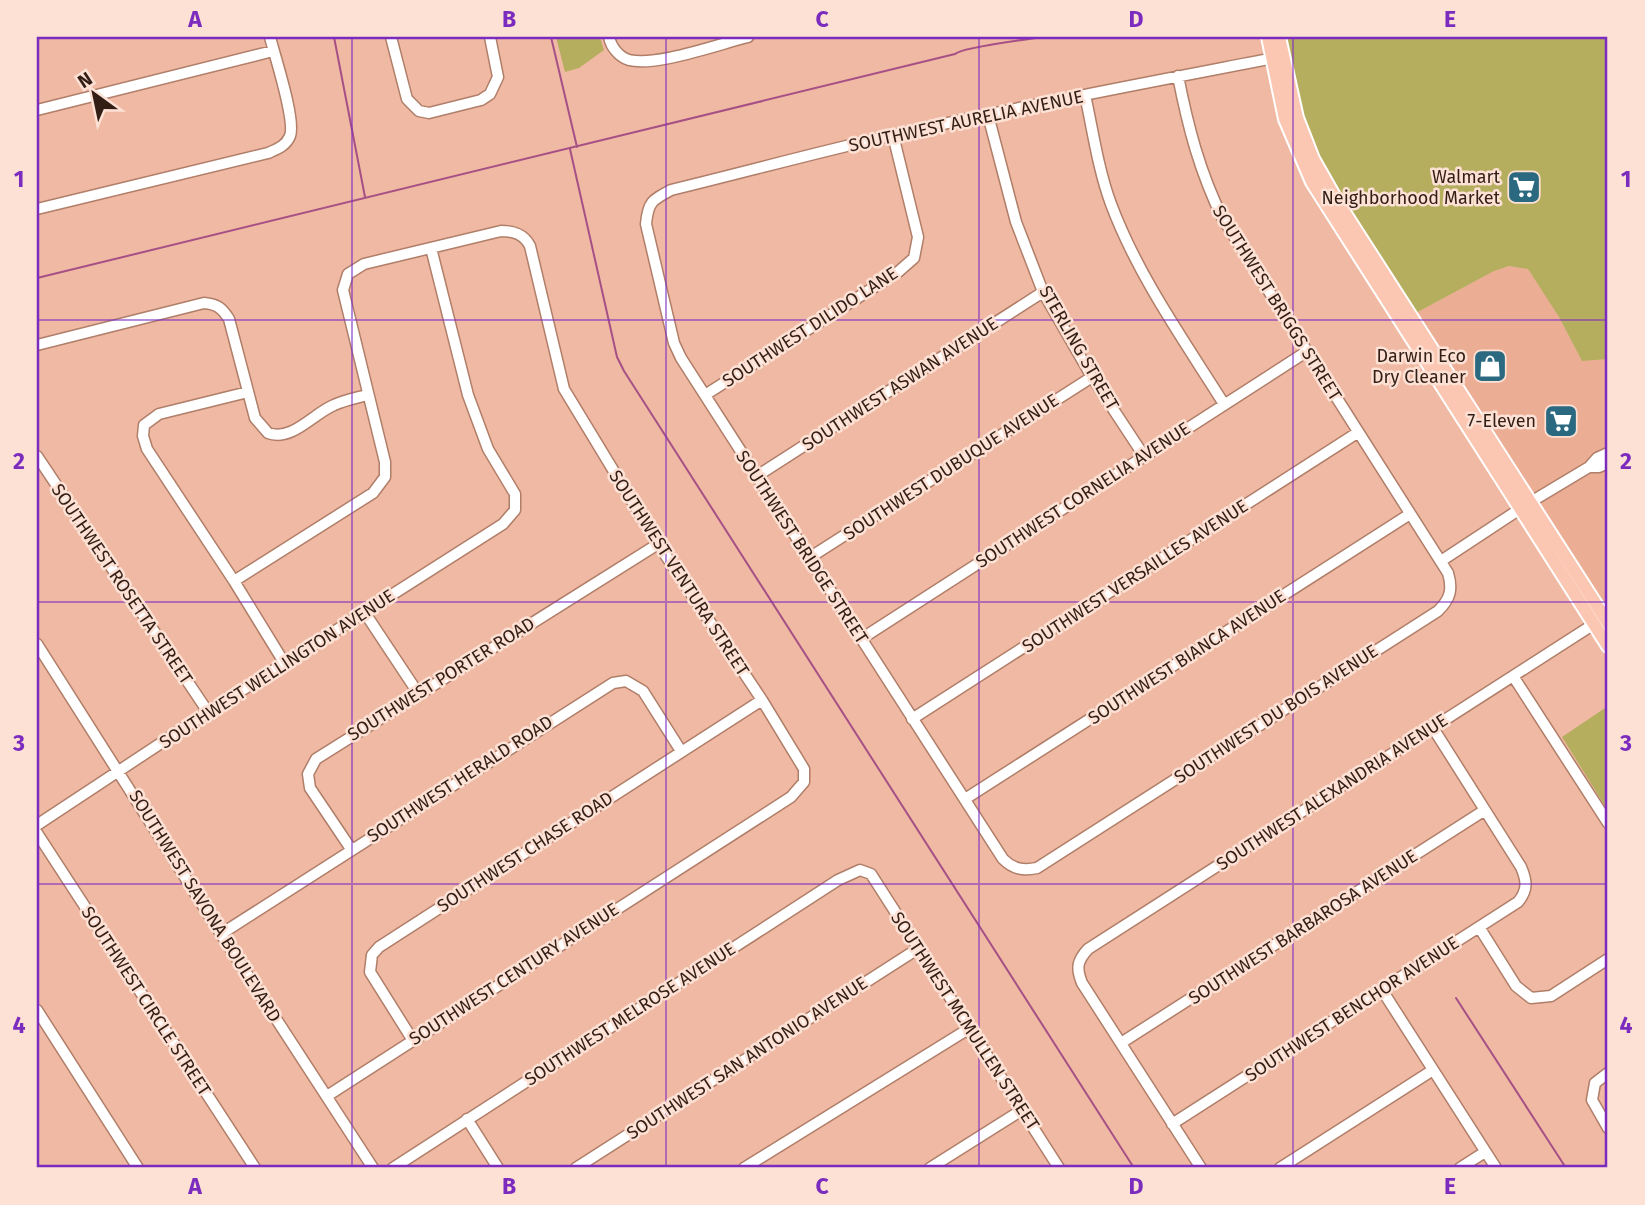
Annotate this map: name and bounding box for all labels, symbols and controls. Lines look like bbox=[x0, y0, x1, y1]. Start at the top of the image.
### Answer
text: A bbox=[187, 5, 202, 33]
text: B bbox=[502, 5, 516, 33]
text: C bbox=[815, 5, 829, 33]
text: D bbox=[1129, 5, 1144, 33]
text: E bbox=[1444, 5, 1456, 33]
north arrow bbox=[60, 60, 130, 130]
text: N bbox=[73, 67, 97, 93]
street label: SOUTHWEST AURELIA AVENUE bbox=[847, 85, 1085, 157]
text: 1 bbox=[14, 165, 24, 193]
text: 1 bbox=[1621, 165, 1631, 193]
place label: Walmart Neighborhood Market bbox=[1322, 166, 1500, 209]
supermarket icon: Walmart Neighborhood Market bbox=[1505, 168, 1543, 206]
street label: SOUTHWEST BRIGGS STREET bbox=[1208, 201, 1347, 405]
street label: SOUTHWEST DILIDO LANE bbox=[718, 262, 902, 392]
street label: STERLING STREET bbox=[1034, 282, 1124, 415]
street label: SOUTHWEST ASWAN AVENUE bbox=[798, 312, 1002, 456]
place label: Darwin Eco Dry Cleaner bbox=[1372, 345, 1466, 388]
shop icon: Darwin Eco Dry Cleaner bbox=[1471, 347, 1509, 385]
street label: SOUTHWEST DUBUQUE AVENUE bbox=[839, 389, 1063, 545]
supermarket icon: 7-Eleven bbox=[1542, 402, 1580, 440]
place label: 7-Eleven bbox=[1467, 410, 1536, 432]
street label: SOUTHWEST CORNELIA AVENUE bbox=[972, 417, 1194, 573]
street label: SOUTHWEST BRIDGE STREET bbox=[731, 446, 873, 648]
text: 2 bbox=[13, 447, 25, 475]
text: 2 bbox=[1620, 447, 1632, 475]
street label: SOUTHWEST VENTURA STREET bbox=[604, 466, 754, 681]
street label: SOUTHWEST ROSETTA STREET bbox=[47, 480, 198, 689]
street label: SOUTHWEST VERSAILLES AVENUE bbox=[1018, 495, 1252, 657]
street label: SOUTHWEST WELLINGTON AVENUE bbox=[155, 585, 399, 753]
street label: SOUTHWEST BIANCA AVENUE bbox=[1084, 585, 1290, 729]
street label: SOUTHWEST PORTER ROAD bbox=[343, 612, 539, 746]
street label: SOUTHWEST DU BOIS AVENUE bbox=[1170, 640, 1382, 788]
street label: SOUTHWEST ALEXANDRIA AVENUE bbox=[1212, 709, 1452, 875]
street label: SOUTHWEST HERALD ROAD bbox=[363, 711, 557, 847]
text: 3 bbox=[12, 729, 25, 757]
text: 3 bbox=[1619, 729, 1632, 757]
street label: SOUTHWEST SAVONA BOULEVARD bbox=[124, 786, 286, 1026]
street label: SOUTHWEST CHASE ROAD bbox=[433, 787, 617, 917]
street label: SOUTHWEST BARBAROSA AVENUE bbox=[1185, 845, 1421, 1009]
street label: SOUTHWEST CENTURY AVENUE bbox=[405, 898, 623, 1050]
street label: SOUTHWEST CIRCLE STREET bbox=[77, 902, 216, 1100]
street label: SOUTHWEST MCMULLEN STREET bbox=[886, 908, 1044, 1135]
street label: SOUTHWEST BENCHOR AVENUE bbox=[1241, 932, 1463, 1086]
street label: SOUTHWEST MELROSE AVENUE bbox=[520, 937, 740, 1091]
street label: SOUTHWEST SAN ANTONIO AVENUE bbox=[622, 972, 872, 1144]
text: 4 bbox=[13, 1011, 26, 1039]
text: 4 bbox=[1620, 1011, 1633, 1039]
text: A bbox=[187, 1172, 202, 1200]
text: B bbox=[502, 1172, 516, 1200]
text: C bbox=[815, 1172, 829, 1200]
text: D bbox=[1129, 1172, 1144, 1200]
text: E bbox=[1444, 1172, 1456, 1200]

